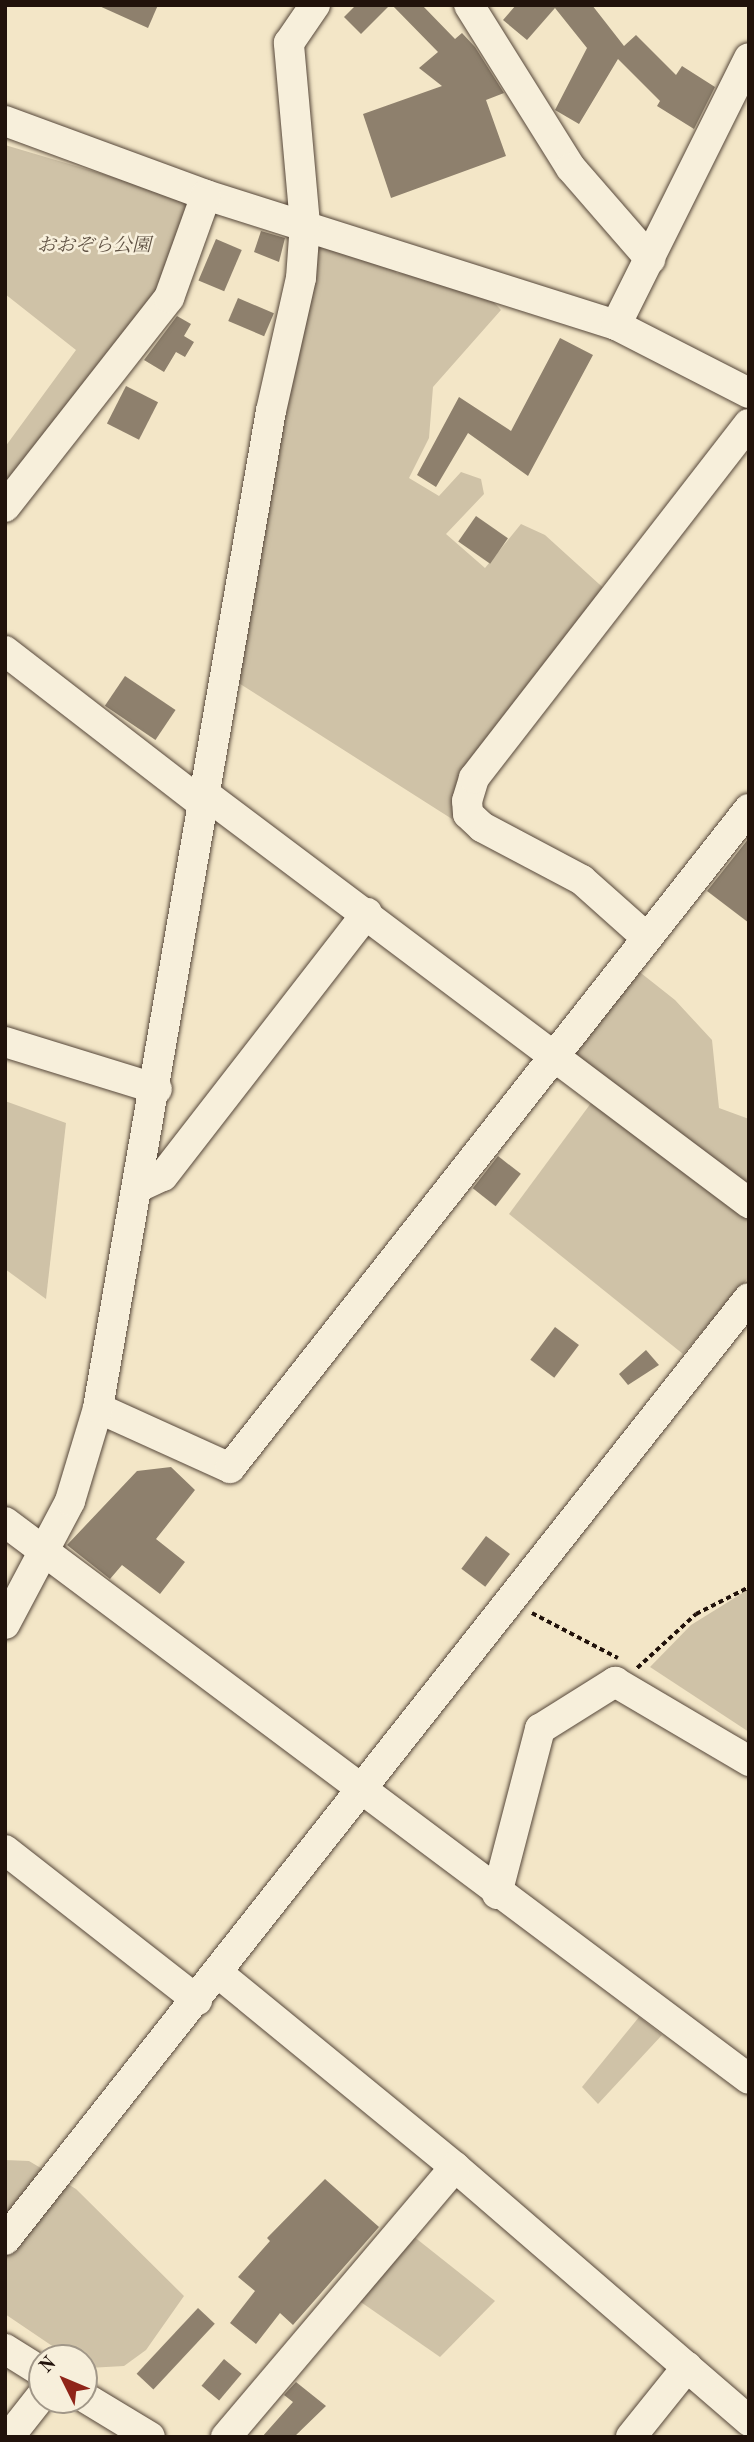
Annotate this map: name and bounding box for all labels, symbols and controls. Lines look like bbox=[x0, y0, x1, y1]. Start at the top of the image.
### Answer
park label: おおぞら公園 bbox=[37, 236, 151, 258]
north arrow bbox=[28, 2344, 98, 2414]
text: N bbox=[37, 2354, 61, 2377]

